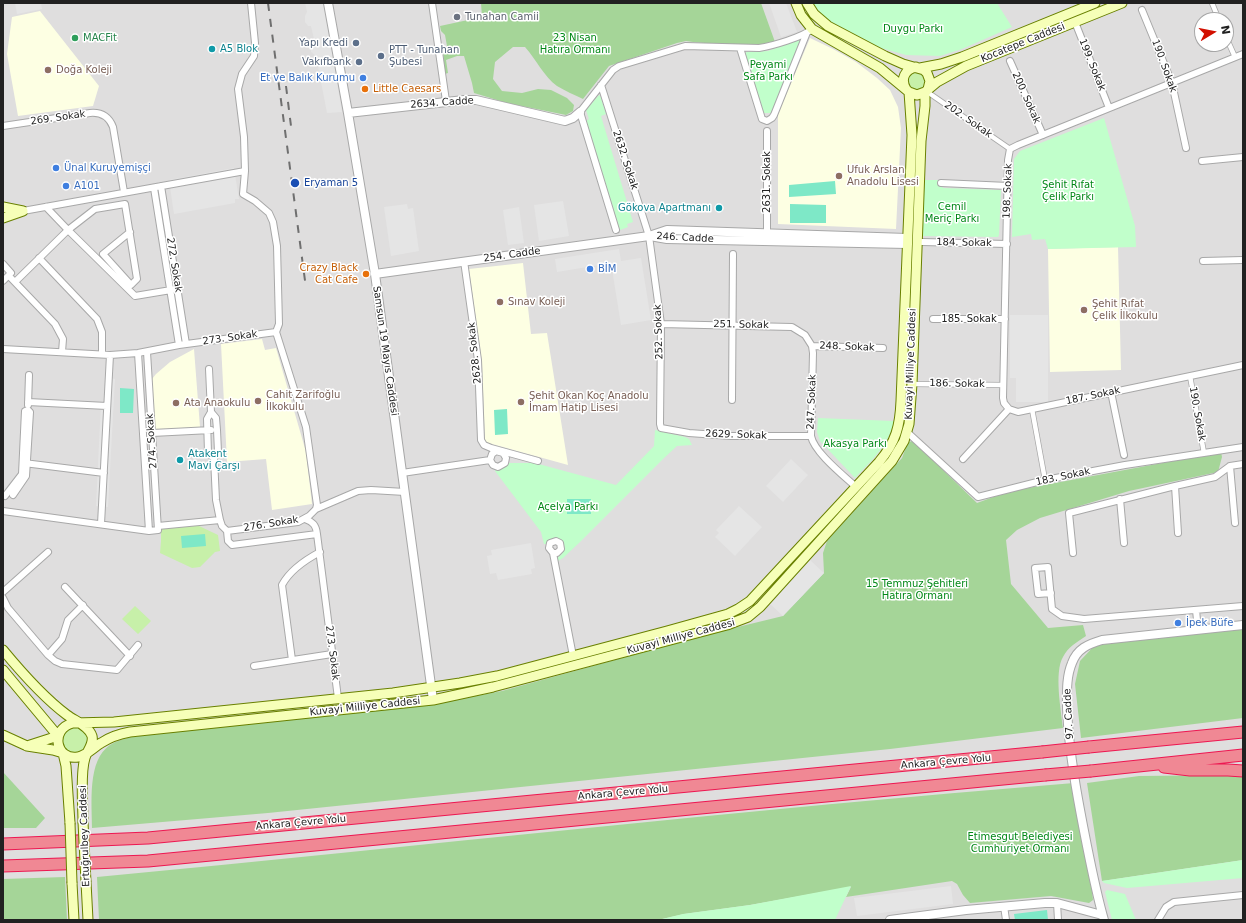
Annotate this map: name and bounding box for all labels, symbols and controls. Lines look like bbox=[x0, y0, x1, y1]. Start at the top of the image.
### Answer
place label: Tunahan Camii bbox=[465, 11, 539, 23]
marker: Tunahan Camii bbox=[452, 12, 462, 22]
north arrow bbox=[1194, 12, 1234, 52]
street label: Kocatepe Caddesi bbox=[979, 21, 1067, 65]
park label: Duygu Parkı bbox=[883, 23, 943, 35]
text: N bbox=[1218, 24, 1233, 36]
place label: MACFit bbox=[83, 32, 117, 44]
park label: 23 Nisan Hatıra Ormanı bbox=[540, 32, 610, 56]
marker: MACFit bbox=[70, 33, 80, 43]
place label: Yapı Kredi bbox=[299, 37, 348, 49]
street label: 199. Sokak bbox=[1076, 37, 1108, 93]
marker: Yapı Kredi bbox=[351, 38, 361, 48]
street label: 190. Sokak bbox=[1149, 38, 1179, 94]
place label: A5 Blok bbox=[220, 43, 258, 55]
marker: A5 Blok bbox=[207, 44, 217, 54]
place label: PTT - Tunahan Şubesi bbox=[389, 44, 459, 68]
marker: PTT - Tunahan Şubesi bbox=[376, 51, 386, 61]
place label: Vakıfbank bbox=[302, 56, 351, 68]
marker: Vakıfbank bbox=[354, 57, 364, 67]
park label: Peyami Safa Parkı bbox=[743, 59, 793, 82]
place label: Doğa Koleji bbox=[56, 64, 112, 76]
marker: Doğa Koleji bbox=[43, 65, 53, 75]
street label: 200. Sokak bbox=[1009, 70, 1043, 126]
place label: Et ve Balık Kurumu bbox=[260, 72, 355, 84]
marker: Et ve Balık Kurumu bbox=[358, 73, 368, 83]
place label: Little Caesars bbox=[373, 83, 441, 95]
marker: Little Caesars bbox=[360, 84, 370, 94]
street label: 2634. Cadde bbox=[410, 95, 474, 111]
street label: 202. Sokak bbox=[942, 99, 994, 141]
street label: 269. Sokak bbox=[30, 108, 86, 128]
street label: 2632. Sokak bbox=[610, 129, 640, 191]
street label: 2631. Sokak bbox=[761, 151, 773, 213]
place label: Ünal Kuruyemişçi bbox=[64, 162, 151, 174]
marker: Ünal Kuruyemişçi bbox=[51, 163, 61, 173]
street label: 198. Sokak bbox=[1001, 163, 1015, 219]
place label: Ufuk Arslan Anadolu Lisesi bbox=[847, 164, 919, 188]
marker: Ufuk Arslan Anadolu Lisesi bbox=[834, 171, 844, 181]
marker: Eryaman 5 bbox=[289, 177, 301, 189]
place label: Eryaman 5 bbox=[304, 177, 358, 189]
park label: Şehit Rıfat Çelik Parkı bbox=[1042, 179, 1094, 202]
place label: A101 bbox=[74, 180, 100, 192]
marker: A101 bbox=[61, 181, 71, 191]
park label: Cemil Meriç Parkı bbox=[925, 201, 979, 224]
place label: Gökova Apartmanı bbox=[618, 202, 711, 214]
marker: Gökova Apartmanı bbox=[714, 203, 724, 213]
street label: 246. Cadde bbox=[656, 231, 714, 245]
street label: 272. Sokak bbox=[164, 237, 184, 293]
street label: 184. Sokak bbox=[936, 237, 992, 249]
street label: 254. Cadde bbox=[483, 245, 541, 265]
place label: Crazy Black Cat Cafe bbox=[299, 262, 358, 286]
place label: BİM bbox=[598, 263, 616, 275]
marker: BİM bbox=[585, 264, 595, 274]
marker: Crazy Black Cat Cafe bbox=[361, 269, 371, 279]
street label: Samsun 19 Mayıs Caddesi bbox=[370, 285, 400, 417]
place label: Sınav Koleji bbox=[508, 296, 565, 308]
marker: Sınav Koleji bbox=[495, 297, 505, 307]
place label: Şehit Rıfat Çelik İlkokulu bbox=[1092, 298, 1158, 322]
street label: 252. Sokak bbox=[652, 304, 666, 360]
marker: Şehit Rıfat Çelik İlkokulu bbox=[1079, 305, 1089, 315]
street label: Kuvayi Milliye Caddesi bbox=[903, 308, 919, 420]
street label: 185. Sokak bbox=[941, 313, 997, 325]
street label: 251. Sokak bbox=[713, 319, 769, 331]
street label: 2628. Sokak bbox=[466, 322, 484, 384]
street label: 273. Sokak bbox=[202, 328, 258, 348]
street label: 248. Sokak bbox=[819, 340, 875, 354]
street label: 247. Sokak bbox=[805, 374, 819, 430]
street label: 186. Sokak bbox=[929, 378, 985, 390]
street label: 187. Sokak bbox=[1065, 384, 1121, 408]
street label: 190. Sokak bbox=[1186, 386, 1208, 442]
place label: Cahit Zarifoğlu İlkokulu bbox=[266, 389, 340, 412]
place label: Şehit Okan Koç Anadolu İmam Hatip Lisesi bbox=[529, 390, 649, 414]
marker: Cahit Zarifoğlu İlkokulu bbox=[253, 396, 263, 406]
place label: Ata Anaokulu bbox=[184, 397, 250, 409]
marker: Şehit Okan Koç Anadolu İmam Hatip Lisesi bbox=[516, 397, 526, 407]
marker: Ata Anaokulu bbox=[171, 398, 181, 408]
street label: 274. Sokak bbox=[144, 413, 160, 469]
street label: 2629. Sokak bbox=[705, 428, 767, 442]
park label: Akasya Parkı bbox=[823, 438, 887, 450]
place label: Atakent Mavi Çarşı bbox=[188, 448, 240, 472]
marker: Atakent Mavi Çarşı bbox=[175, 455, 185, 465]
street label: 183. Sokak bbox=[1035, 465, 1091, 489]
park label: Açelya Parkı bbox=[538, 501, 598, 513]
street label: 276. Sokak bbox=[243, 514, 299, 534]
park label: 15 Temmuz Şehitleri Hatıra Ormanı bbox=[866, 578, 968, 602]
street label: Kuvayi Milliye Caddesi bbox=[626, 617, 736, 657]
place label: İpek Büfe bbox=[1186, 617, 1233, 629]
marker: İpek Büfe bbox=[1173, 618, 1183, 628]
street label: 273. Sokak bbox=[323, 625, 341, 681]
street label: 97. Cadde bbox=[1062, 688, 1076, 740]
street label: Kuvayi Milliye Caddesi bbox=[309, 695, 421, 719]
street label: Ankara Çevre Yolu bbox=[900, 752, 992, 772]
street label: Ankara Çevre Yolu bbox=[577, 783, 669, 803]
street label: Ertuğrulbey Caddesi bbox=[77, 785, 93, 887]
street label: Ankara Çevre Yolu bbox=[255, 813, 347, 833]
park label: Etimesgut Belediyesi Cumhuriyet Ormanı bbox=[967, 831, 1073, 854]

